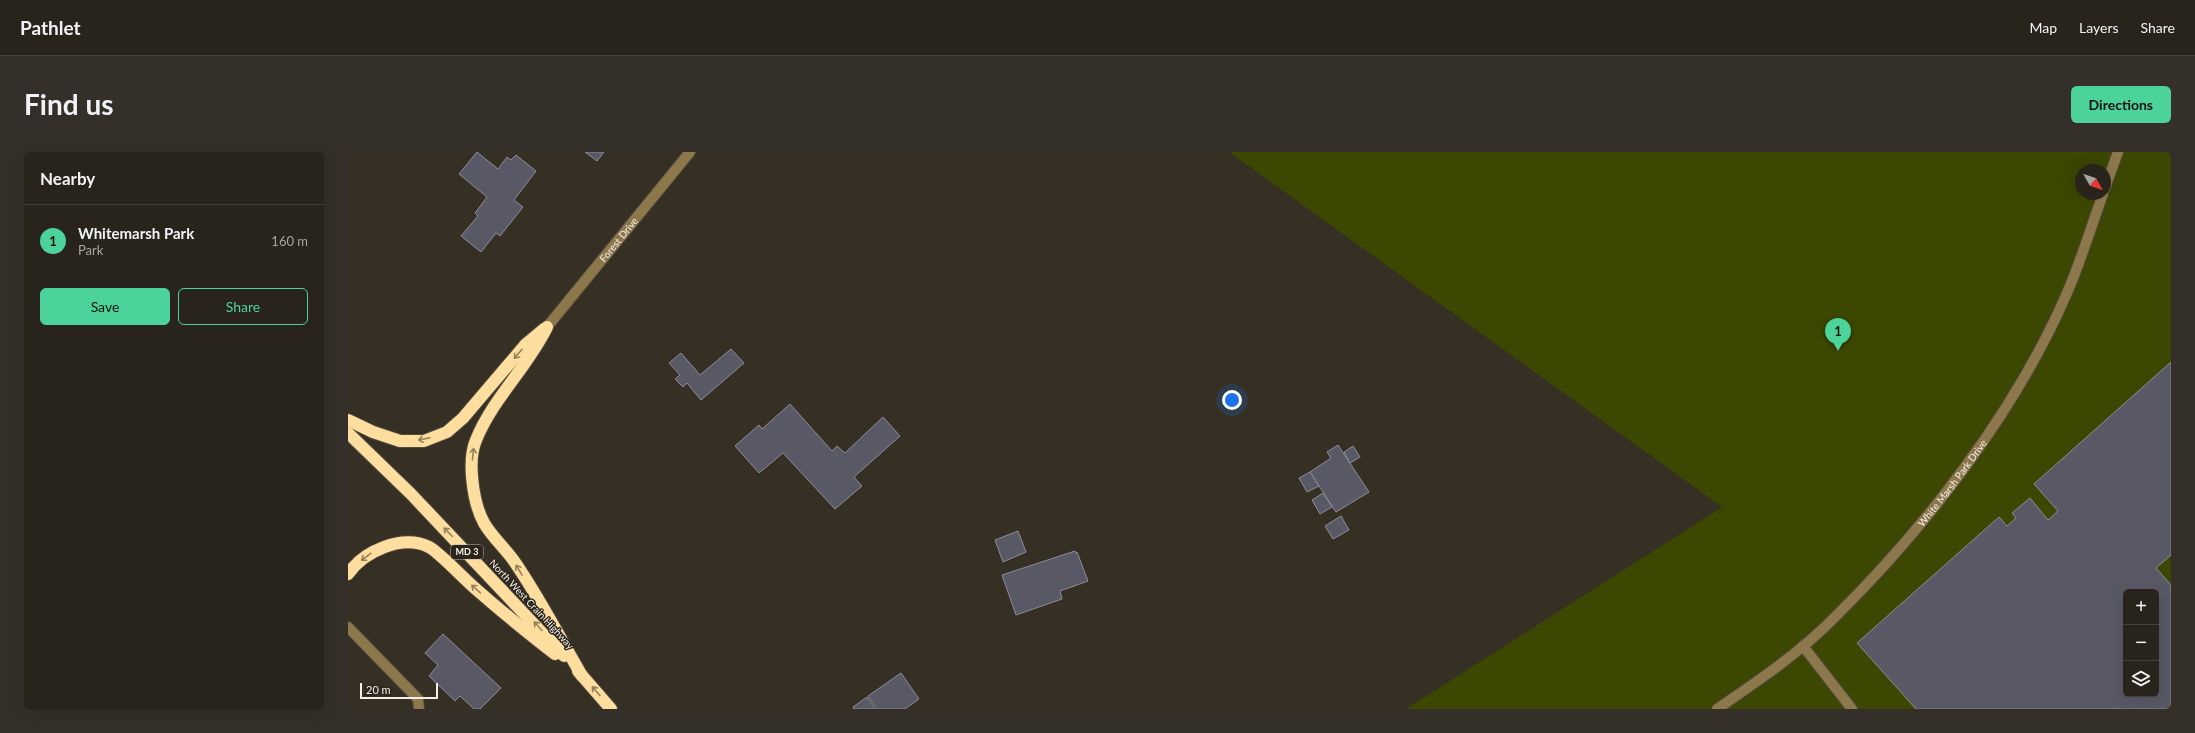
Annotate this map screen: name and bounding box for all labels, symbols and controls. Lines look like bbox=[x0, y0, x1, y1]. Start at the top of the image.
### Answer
text: Pathlet bbox=[20, 16, 81, 39]
text: Map bbox=[2029, 19, 2057, 36]
text: Layers bbox=[2079, 19, 2119, 36]
text: Share bbox=[2141, 19, 2175, 36]
button: Directions bbox=[2071, 86, 2171, 123]
text: Find us bbox=[24, 87, 114, 121]
north arrow bbox=[2075, 164, 2111, 200]
text: Nearby bbox=[40, 168, 95, 189]
street label: Forest Drive bbox=[597, 215, 640, 264]
text: Whitemarsh Park bbox=[78, 224, 194, 242]
text: 1 bbox=[49, 233, 57, 249]
text: 160 m bbox=[271, 233, 308, 249]
text: Park bbox=[78, 242, 103, 258]
button: Save bbox=[40, 288, 170, 325]
button: Share bbox=[178, 288, 308, 325]
pin: 1 bbox=[1825, 318, 1851, 351]
one-way arrow bbox=[513, 348, 522, 359]
your location bbox=[1222, 390, 1242, 410]
one-way arrow bbox=[418, 436, 431, 444]
street label: White Marsh Park Drive bbox=[1915, 437, 1989, 529]
one-way arrow bbox=[470, 448, 477, 461]
one-way arrow bbox=[443, 527, 453, 537]
road number: MD 3 bbox=[451, 545, 483, 559]
one-way arrow bbox=[361, 553, 372, 561]
street label: North West Crain Highway bbox=[487, 557, 577, 652]
one-way arrow bbox=[515, 564, 523, 576]
one-way arrow bbox=[471, 585, 481, 594]
map controls bbox=[2123, 589, 2159, 697]
button: + bbox=[2123, 589, 2159, 625]
one-way arrow bbox=[533, 621, 542, 631]
button: − bbox=[2123, 625, 2159, 661]
button: layers bbox=[2123, 661, 2159, 697]
scale bar bbox=[360, 681, 438, 700]
text: 20 m bbox=[366, 683, 391, 696]
one-way arrow bbox=[591, 686, 600, 696]

